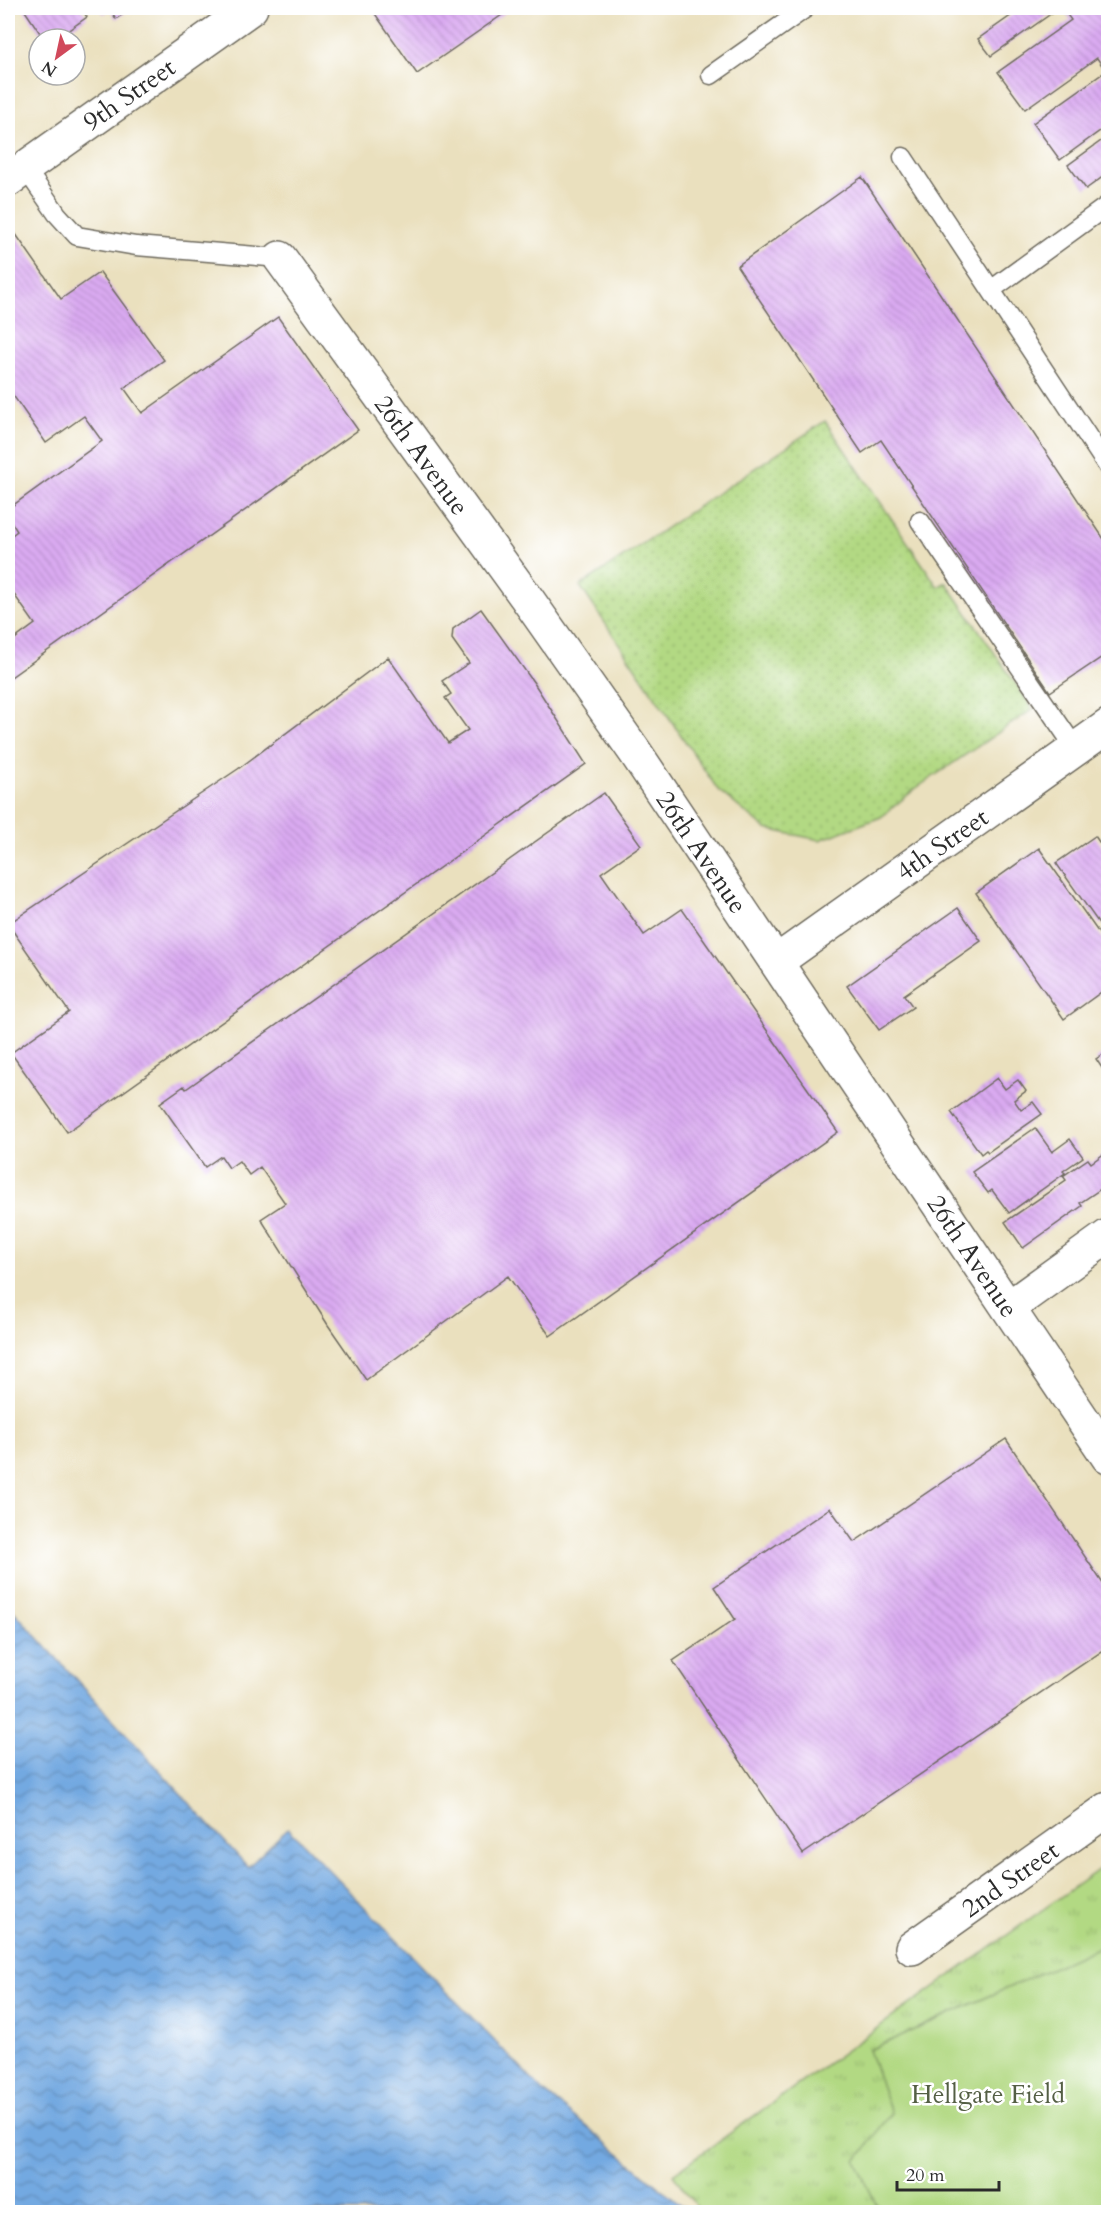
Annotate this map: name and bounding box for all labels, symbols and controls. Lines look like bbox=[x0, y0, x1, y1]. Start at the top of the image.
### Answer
north arrow bbox=[27, 27, 87, 87]
street label: 9th Street bbox=[76, 50, 182, 139]
text: N bbox=[37, 56, 61, 82]
street label: 26th Avenue bbox=[366, 388, 477, 522]
street label: 26th Avenue bbox=[648, 784, 755, 920]
street label: 4th Street bbox=[889, 800, 995, 889]
street label: 26th Avenue bbox=[919, 1188, 1026, 1324]
street label: 2nd Street bbox=[955, 1833, 1066, 1926]
park label: Hellgate Field bbox=[911, 2077, 1065, 2112]
scale bar bbox=[897, 2154, 999, 2192]
text: 20 m bbox=[906, 2163, 945, 2188]

